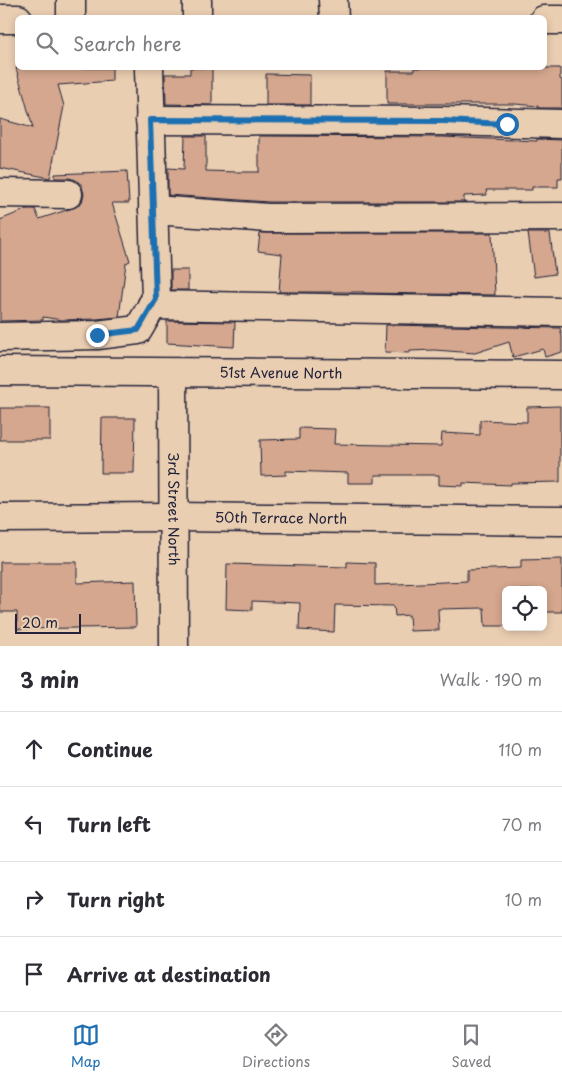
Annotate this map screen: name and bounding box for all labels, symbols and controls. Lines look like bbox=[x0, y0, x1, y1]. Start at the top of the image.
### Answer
search box bbox=[15, 15, 547, 70]
icon: search bbox=[33, 29, 61, 57]
text: Search here bbox=[73, 29, 182, 57]
route start bbox=[496, 113, 519, 136]
route end bbox=[86, 324, 109, 347]
street label: 51st Avenue North bbox=[219, 362, 343, 383]
street label: 3rd Street North bbox=[163, 452, 185, 566]
street label: 50th Terrace North bbox=[215, 506, 347, 529]
map controls bbox=[502, 586, 547, 631]
button: locate bbox=[502, 586, 547, 631]
scale bar bbox=[15, 611, 81, 634]
text: 20 m bbox=[22, 612, 58, 633]
text: 3 min bbox=[20, 663, 79, 695]
text: Walk · 190 m bbox=[440, 667, 542, 691]
icon: ahead bbox=[20, 735, 48, 763]
text: Continue bbox=[67, 735, 153, 763]
text: 110 m bbox=[499, 737, 542, 761]
icon: left bbox=[20, 810, 48, 838]
text: Turn left bbox=[67, 810, 151, 838]
text: 70 m bbox=[502, 812, 542, 836]
icon: right bbox=[20, 885, 48, 913]
text: Turn right bbox=[67, 885, 165, 913]
text: 10 m bbox=[505, 887, 542, 911]
icon: arrive bbox=[20, 960, 48, 988]
text: Arrive at destination bbox=[67, 960, 271, 988]
tab: Map bbox=[71, 1021, 101, 1072]
tab: Directions bbox=[242, 1021, 310, 1072]
tab: Saved bbox=[452, 1021, 491, 1072]

